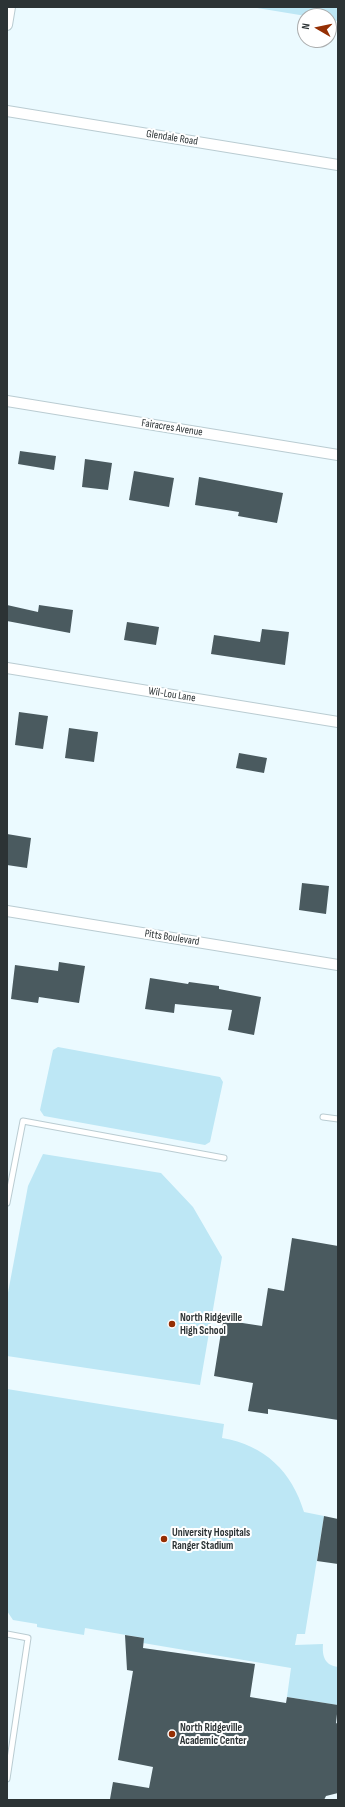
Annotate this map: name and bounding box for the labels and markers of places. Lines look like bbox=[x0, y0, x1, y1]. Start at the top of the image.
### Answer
place label: North Ridgeville High School bbox=[180, 1311, 242, 1337]
marker: North Ridgeville High School bbox=[167, 1319, 177, 1329]
place label: University Hospitals Ranger Stadium bbox=[172, 1526, 250, 1552]
marker: University Hospitals Ranger Stadium bbox=[159, 1534, 169, 1544]
place label: North Ridgeville Academic Center bbox=[180, 1721, 247, 1747]
marker: North Ridgeville Academic Center bbox=[167, 1729, 177, 1739]

